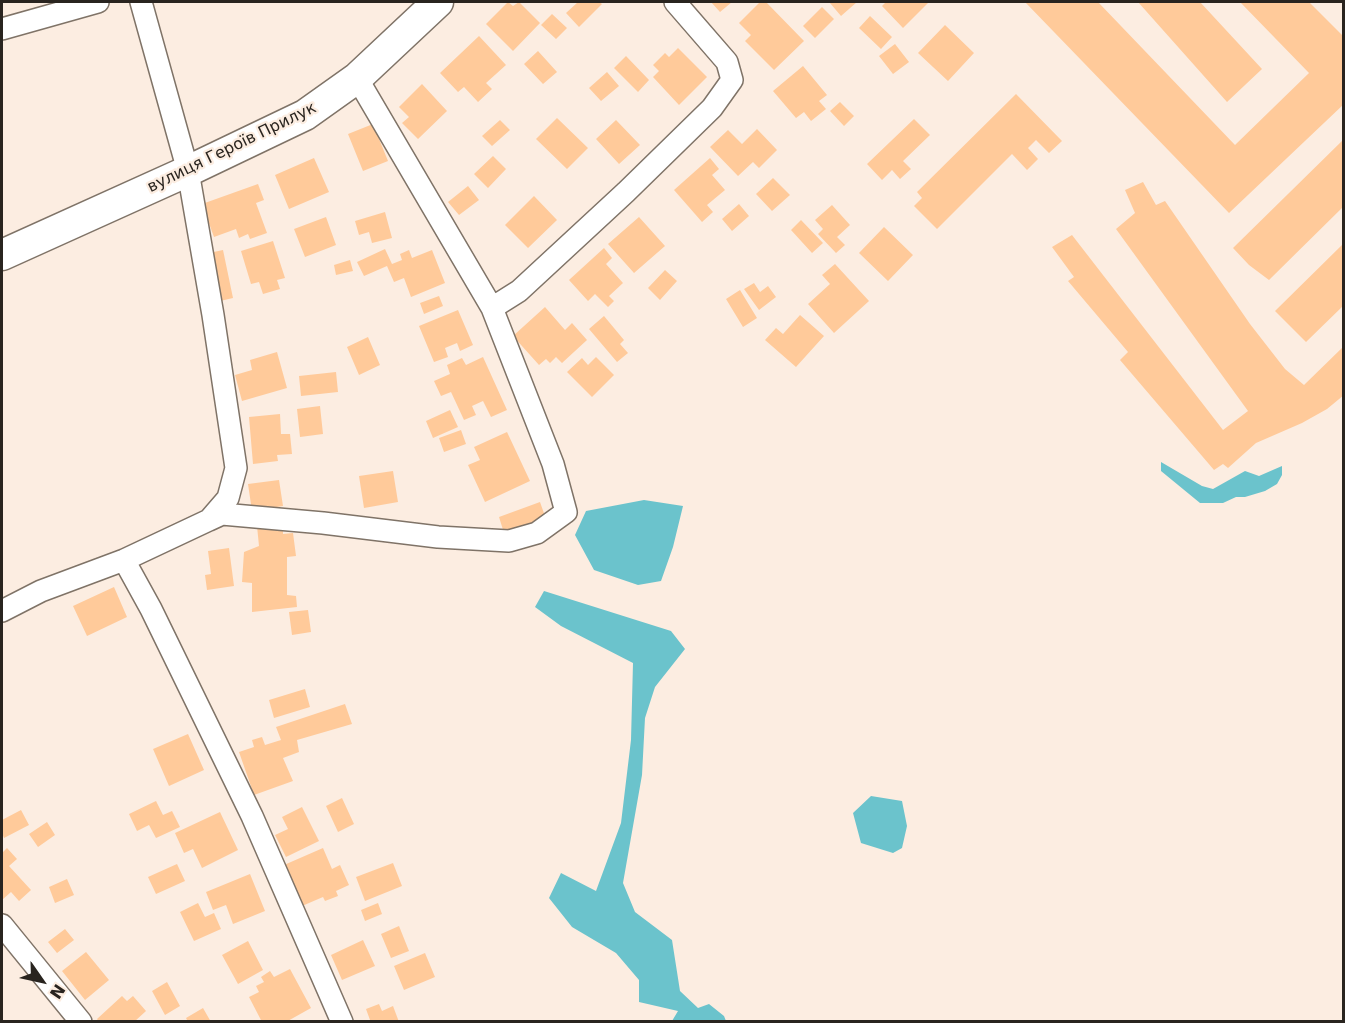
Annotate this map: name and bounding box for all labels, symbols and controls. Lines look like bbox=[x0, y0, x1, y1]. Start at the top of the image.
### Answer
street label: вулиця Героїв Прилук bbox=[144, 99, 320, 197]
north arrow bbox=[12, 951, 72, 1011]
text: N bbox=[46, 980, 69, 1002]

